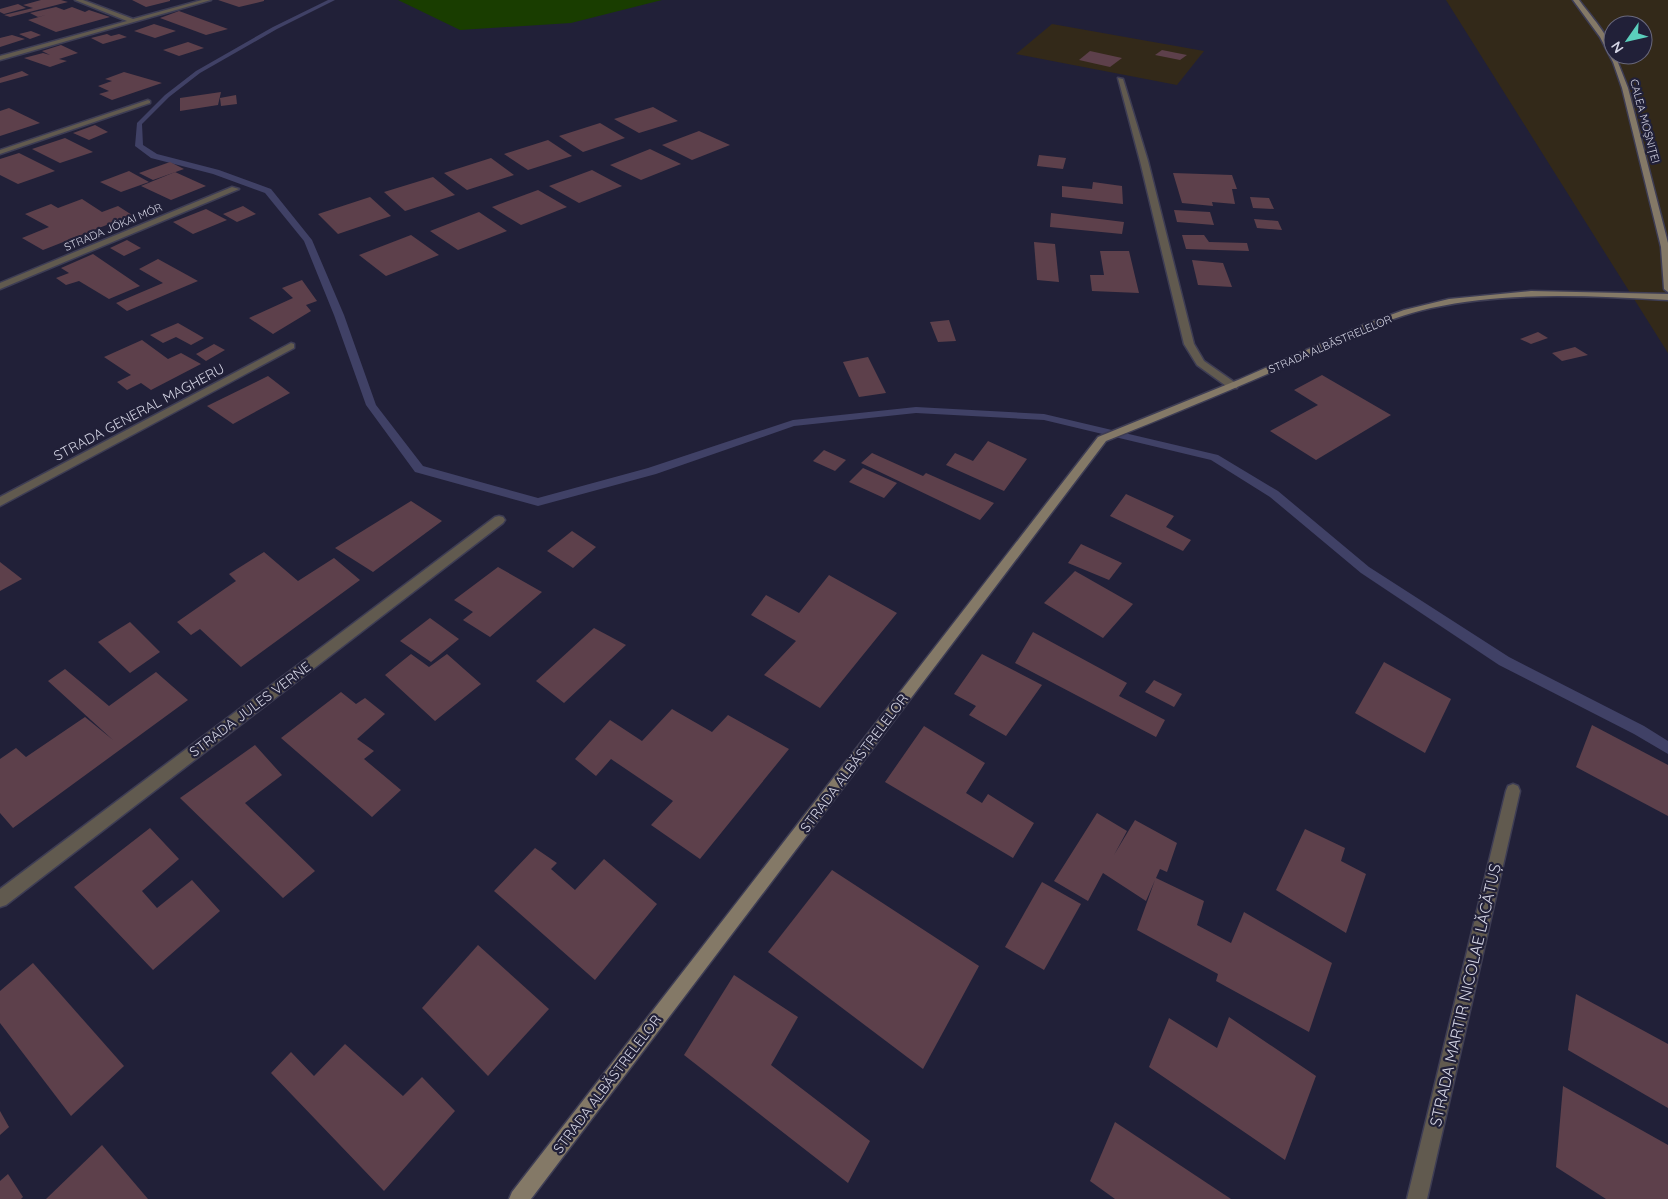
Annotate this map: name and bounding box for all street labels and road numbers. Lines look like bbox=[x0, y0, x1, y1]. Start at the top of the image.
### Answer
street label: CALEA MOȘNIȚEI bbox=[1627, 77, 1663, 165]
street label: STRADA JÓKAI MÓR bbox=[62, 200, 164, 254]
street label: STRADA ALBĂSTRELELOR bbox=[1266, 312, 1394, 376]
street label: STRADA GENERAL MAGHERU bbox=[51, 359, 227, 465]
street label: STRADA JULES VERNE bbox=[186, 657, 314, 761]
street label: STRADA ALBĂSTRELELOR bbox=[796, 690, 912, 836]
street label: STRADA MARTIR NICOLAE LĂCĂTUȘ bbox=[1425, 862, 1505, 1128]
street label: STRADA ALBĂSTRELELOR bbox=[549, 1011, 665, 1157]

